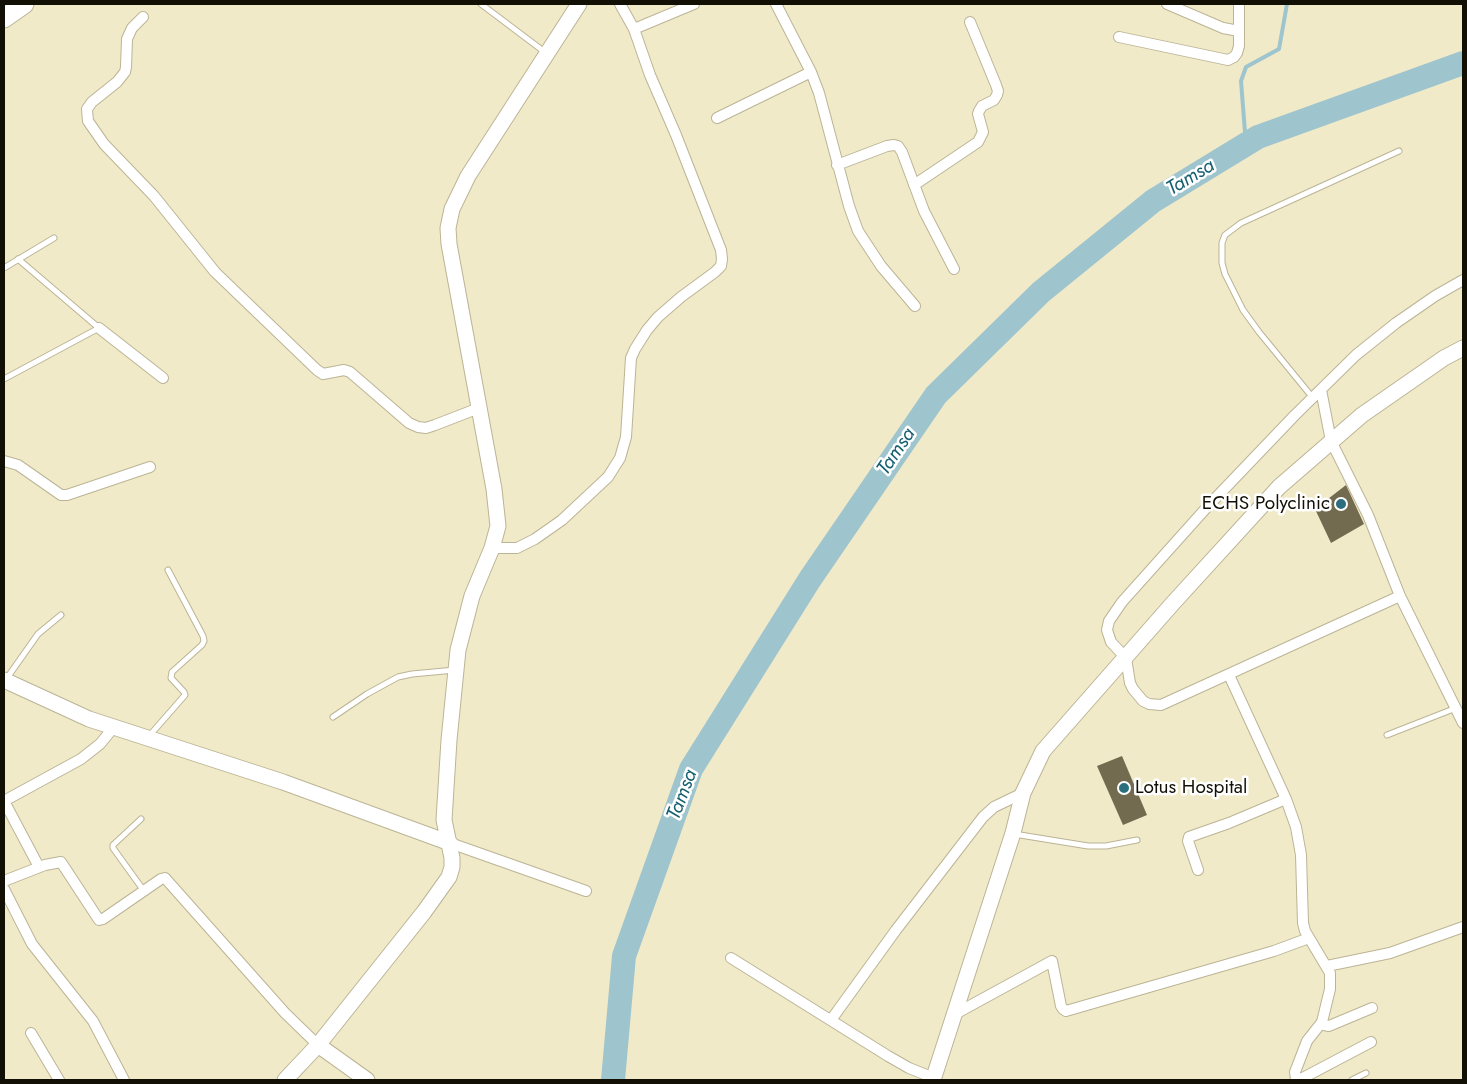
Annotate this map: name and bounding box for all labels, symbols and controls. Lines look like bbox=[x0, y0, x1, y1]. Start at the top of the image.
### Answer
water label: Tamsa bbox=[1162, 154, 1220, 202]
water label: Tamsa bbox=[872, 424, 922, 480]
place label: ECHS Polyclinic bbox=[1202, 493, 1330, 515]
marker: ECHS Polyclinic bbox=[1334, 497, 1348, 511]
water label: Tamsa bbox=[662, 766, 704, 824]
place label: Lotus Hospital bbox=[1135, 777, 1247, 799]
marker: Lotus Hospital bbox=[1117, 781, 1131, 795]

